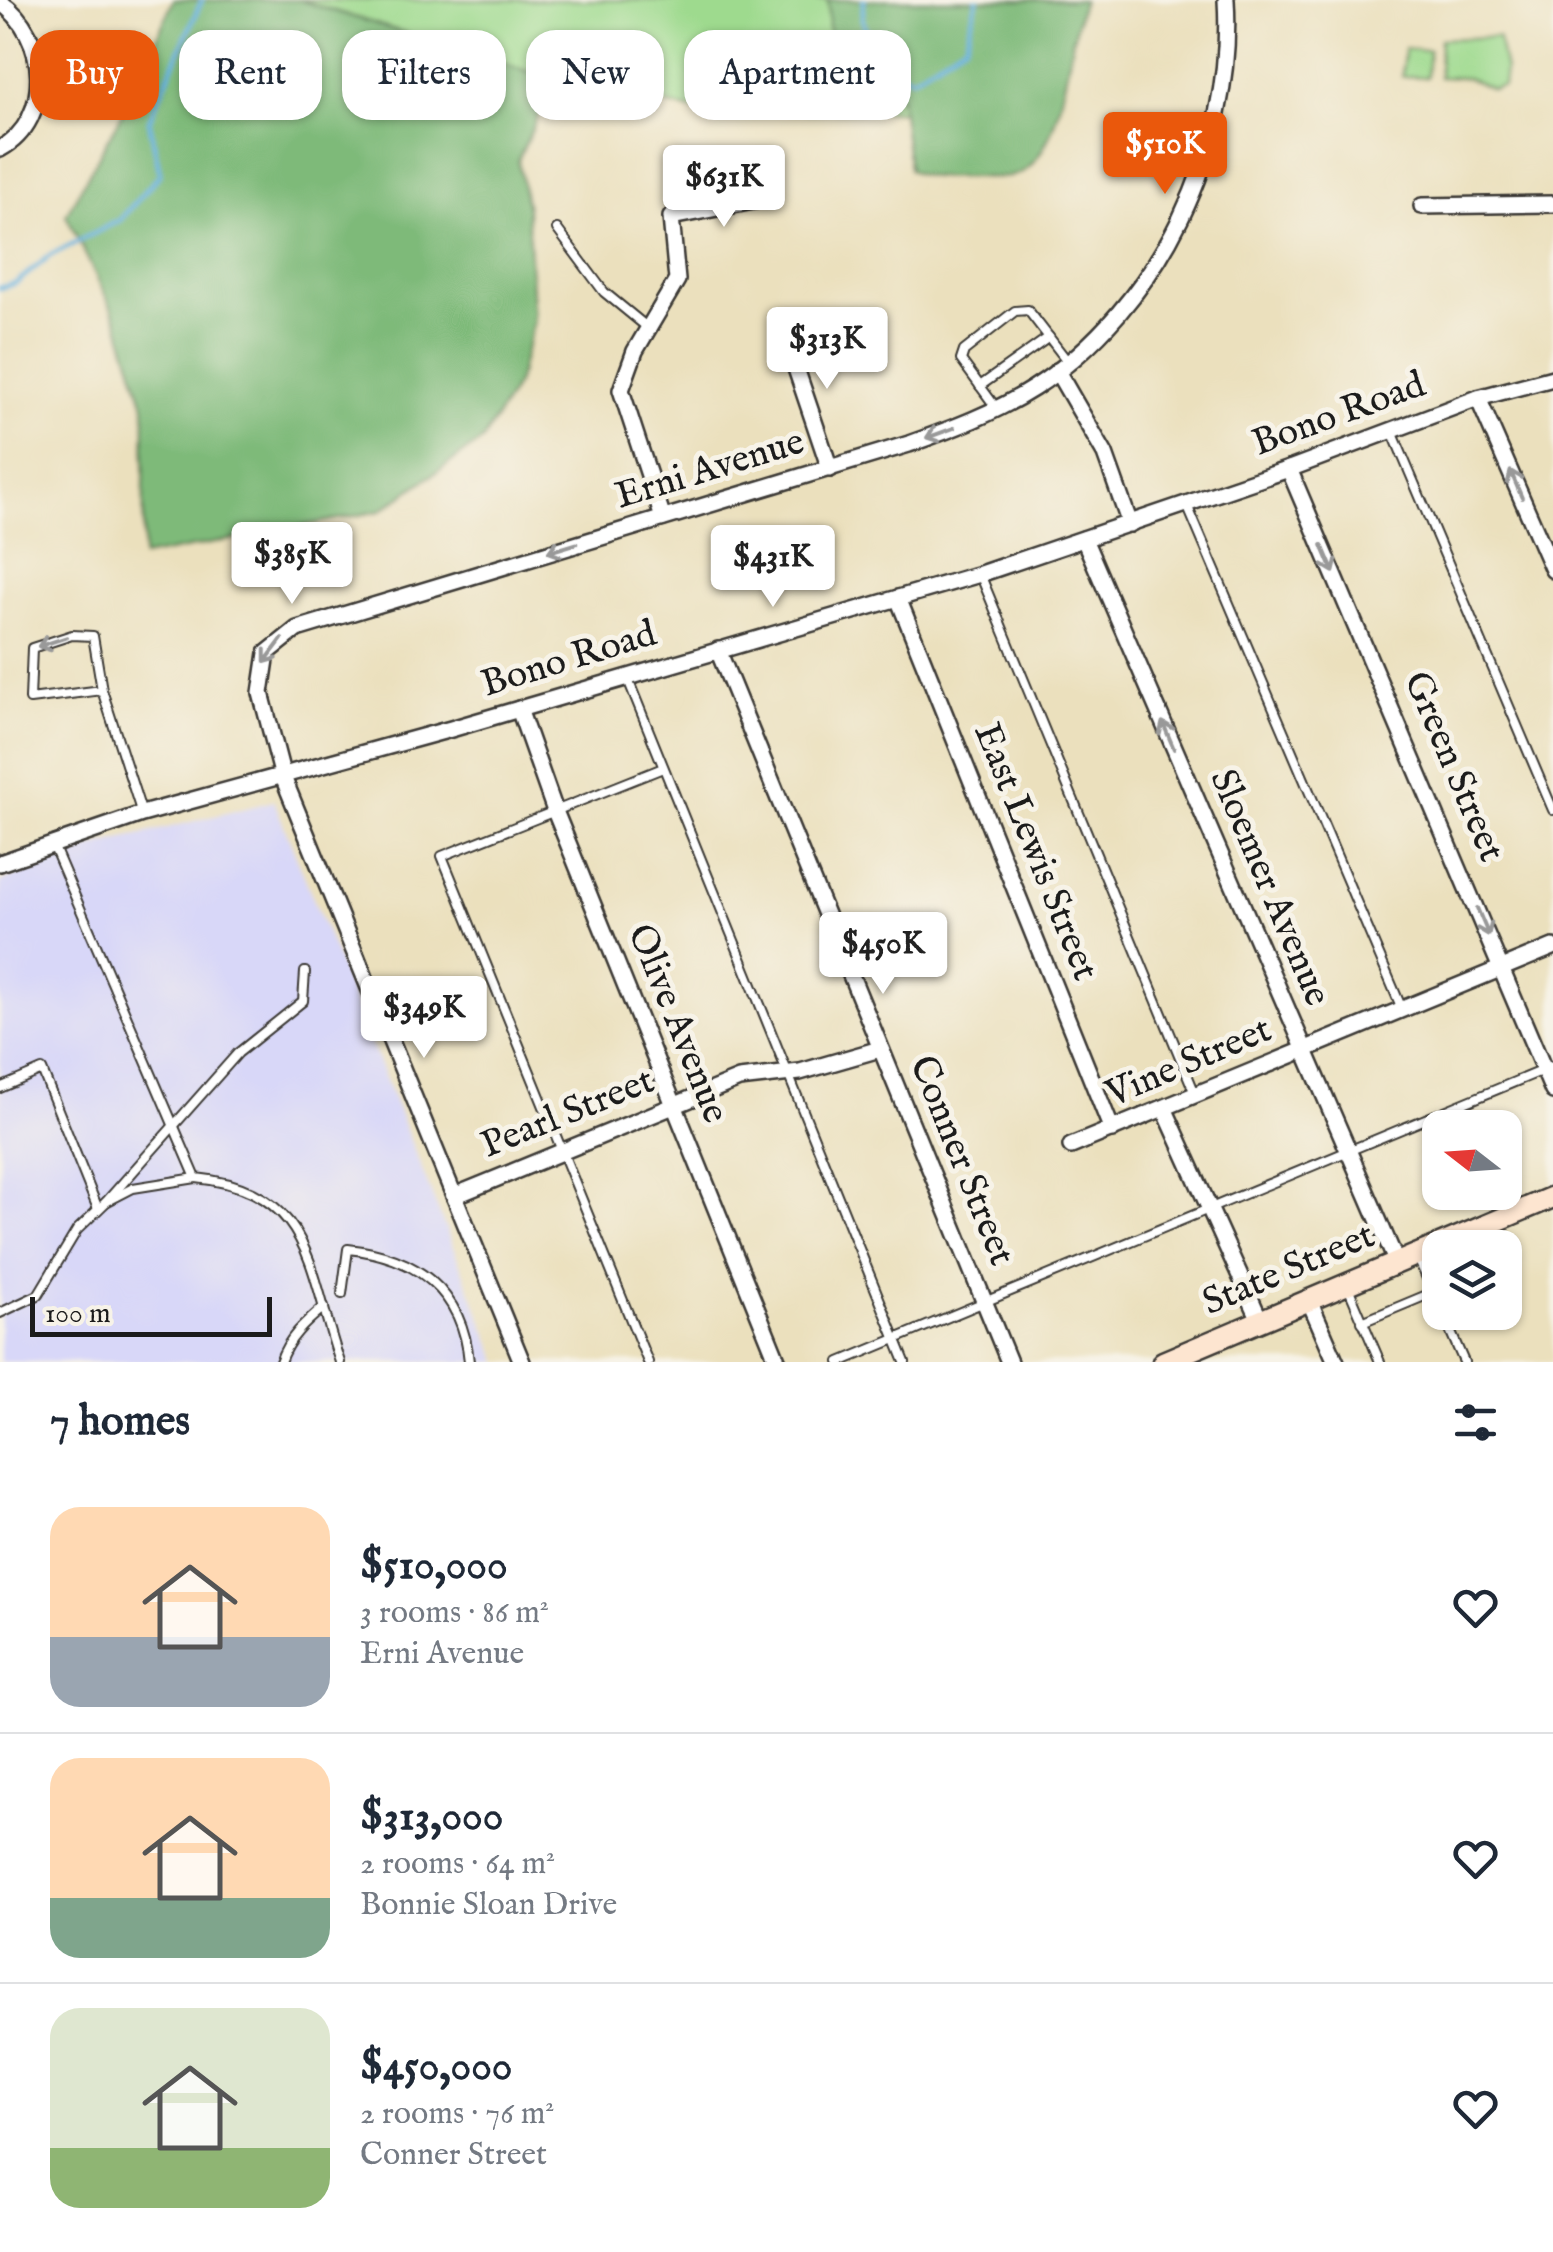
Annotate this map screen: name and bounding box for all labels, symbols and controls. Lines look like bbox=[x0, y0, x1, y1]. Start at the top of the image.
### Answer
chip: Buy bbox=[30, 30, 159, 120]
chip: Rent bbox=[179, 30, 322, 120]
chip: Filters bbox=[342, 30, 506, 120]
chip: New bbox=[526, 30, 664, 120]
chip: Apartment bbox=[684, 30, 911, 120]
pin: $510K bbox=[1095, 112, 1235, 197]
text: $510K bbox=[1125, 124, 1205, 165]
pin: $631K bbox=[654, 145, 794, 230]
text: $631K bbox=[685, 157, 763, 198]
pin: $313K bbox=[757, 307, 897, 392]
text: $313K bbox=[789, 319, 865, 360]
street label: Bono Road bbox=[1246, 361, 1433, 468]
street label: Erni Avenue bbox=[610, 419, 810, 521]
one-way arrow bbox=[926, 425, 957, 443]
one-way arrow bbox=[1506, 469, 1524, 500]
pin: $385K bbox=[222, 522, 362, 607]
pin: $431K bbox=[703, 525, 843, 610]
text: $385K bbox=[254, 534, 330, 575]
text: $431K bbox=[733, 537, 813, 578]
one-way arrow bbox=[547, 540, 579, 558]
one-way arrow bbox=[1320, 543, 1338, 574]
street label: Bono Road bbox=[476, 610, 663, 709]
one-way arrow bbox=[36, 634, 68, 652]
one-way arrow bbox=[262, 637, 283, 664]
street label: Green Street bbox=[1391, 665, 1515, 869]
street label: East Lewis Street bbox=[962, 716, 1108, 988]
one-way arrow bbox=[1158, 720, 1176, 751]
street label: Sloemer Avenue bbox=[1198, 762, 1340, 1014]
one-way arrow bbox=[1475, 906, 1493, 937]
pin: $450K bbox=[813, 912, 953, 997]
street label: Olive Avenue bbox=[615, 917, 739, 1131]
text: $450K bbox=[841, 924, 925, 965]
pin: $349K bbox=[354, 976, 494, 1061]
text: $349K bbox=[383, 988, 465, 1029]
street label: Vine Street bbox=[1098, 1007, 1279, 1120]
street label: Conner Street bbox=[897, 1049, 1025, 1273]
street label: Pearl Street bbox=[474, 1058, 662, 1170]
north arrow bbox=[1422, 1110, 1522, 1210]
map controls bbox=[1422, 1110, 1522, 1330]
street label: State Street bbox=[1196, 1212, 1382, 1328]
button: layers bbox=[1422, 1230, 1522, 1330]
scale bar bbox=[30, 1292, 272, 1336]
text: 100 m bbox=[45, 1297, 111, 1332]
icon: filters bbox=[1448, 1395, 1503, 1450]
text: 7 homes bbox=[50, 1396, 190, 1449]
text: $510,000 bbox=[360, 1540, 508, 1593]
icon: home bbox=[130, 1547, 250, 1667]
icon: heart bbox=[1448, 1580, 1503, 1635]
text: 3 rooms · 86 m² bbox=[360, 1593, 549, 1634]
text: Erni Avenue bbox=[360, 1634, 524, 1675]
text: $313,000 bbox=[360, 1791, 503, 1844]
icon: home bbox=[130, 1798, 250, 1918]
icon: heart bbox=[1448, 1831, 1503, 1886]
text: 2 rooms · 64 m² bbox=[360, 1844, 555, 1885]
text: Bonnie Sloan Drive bbox=[360, 1885, 617, 1926]
text: $450,000 bbox=[360, 2041, 512, 2094]
icon: home bbox=[130, 2048, 250, 2168]
icon: heart bbox=[1448, 2081, 1503, 2136]
text: 2 rooms · 76 m² bbox=[360, 2094, 554, 2135]
text: Conner Street bbox=[360, 2135, 547, 2176]

